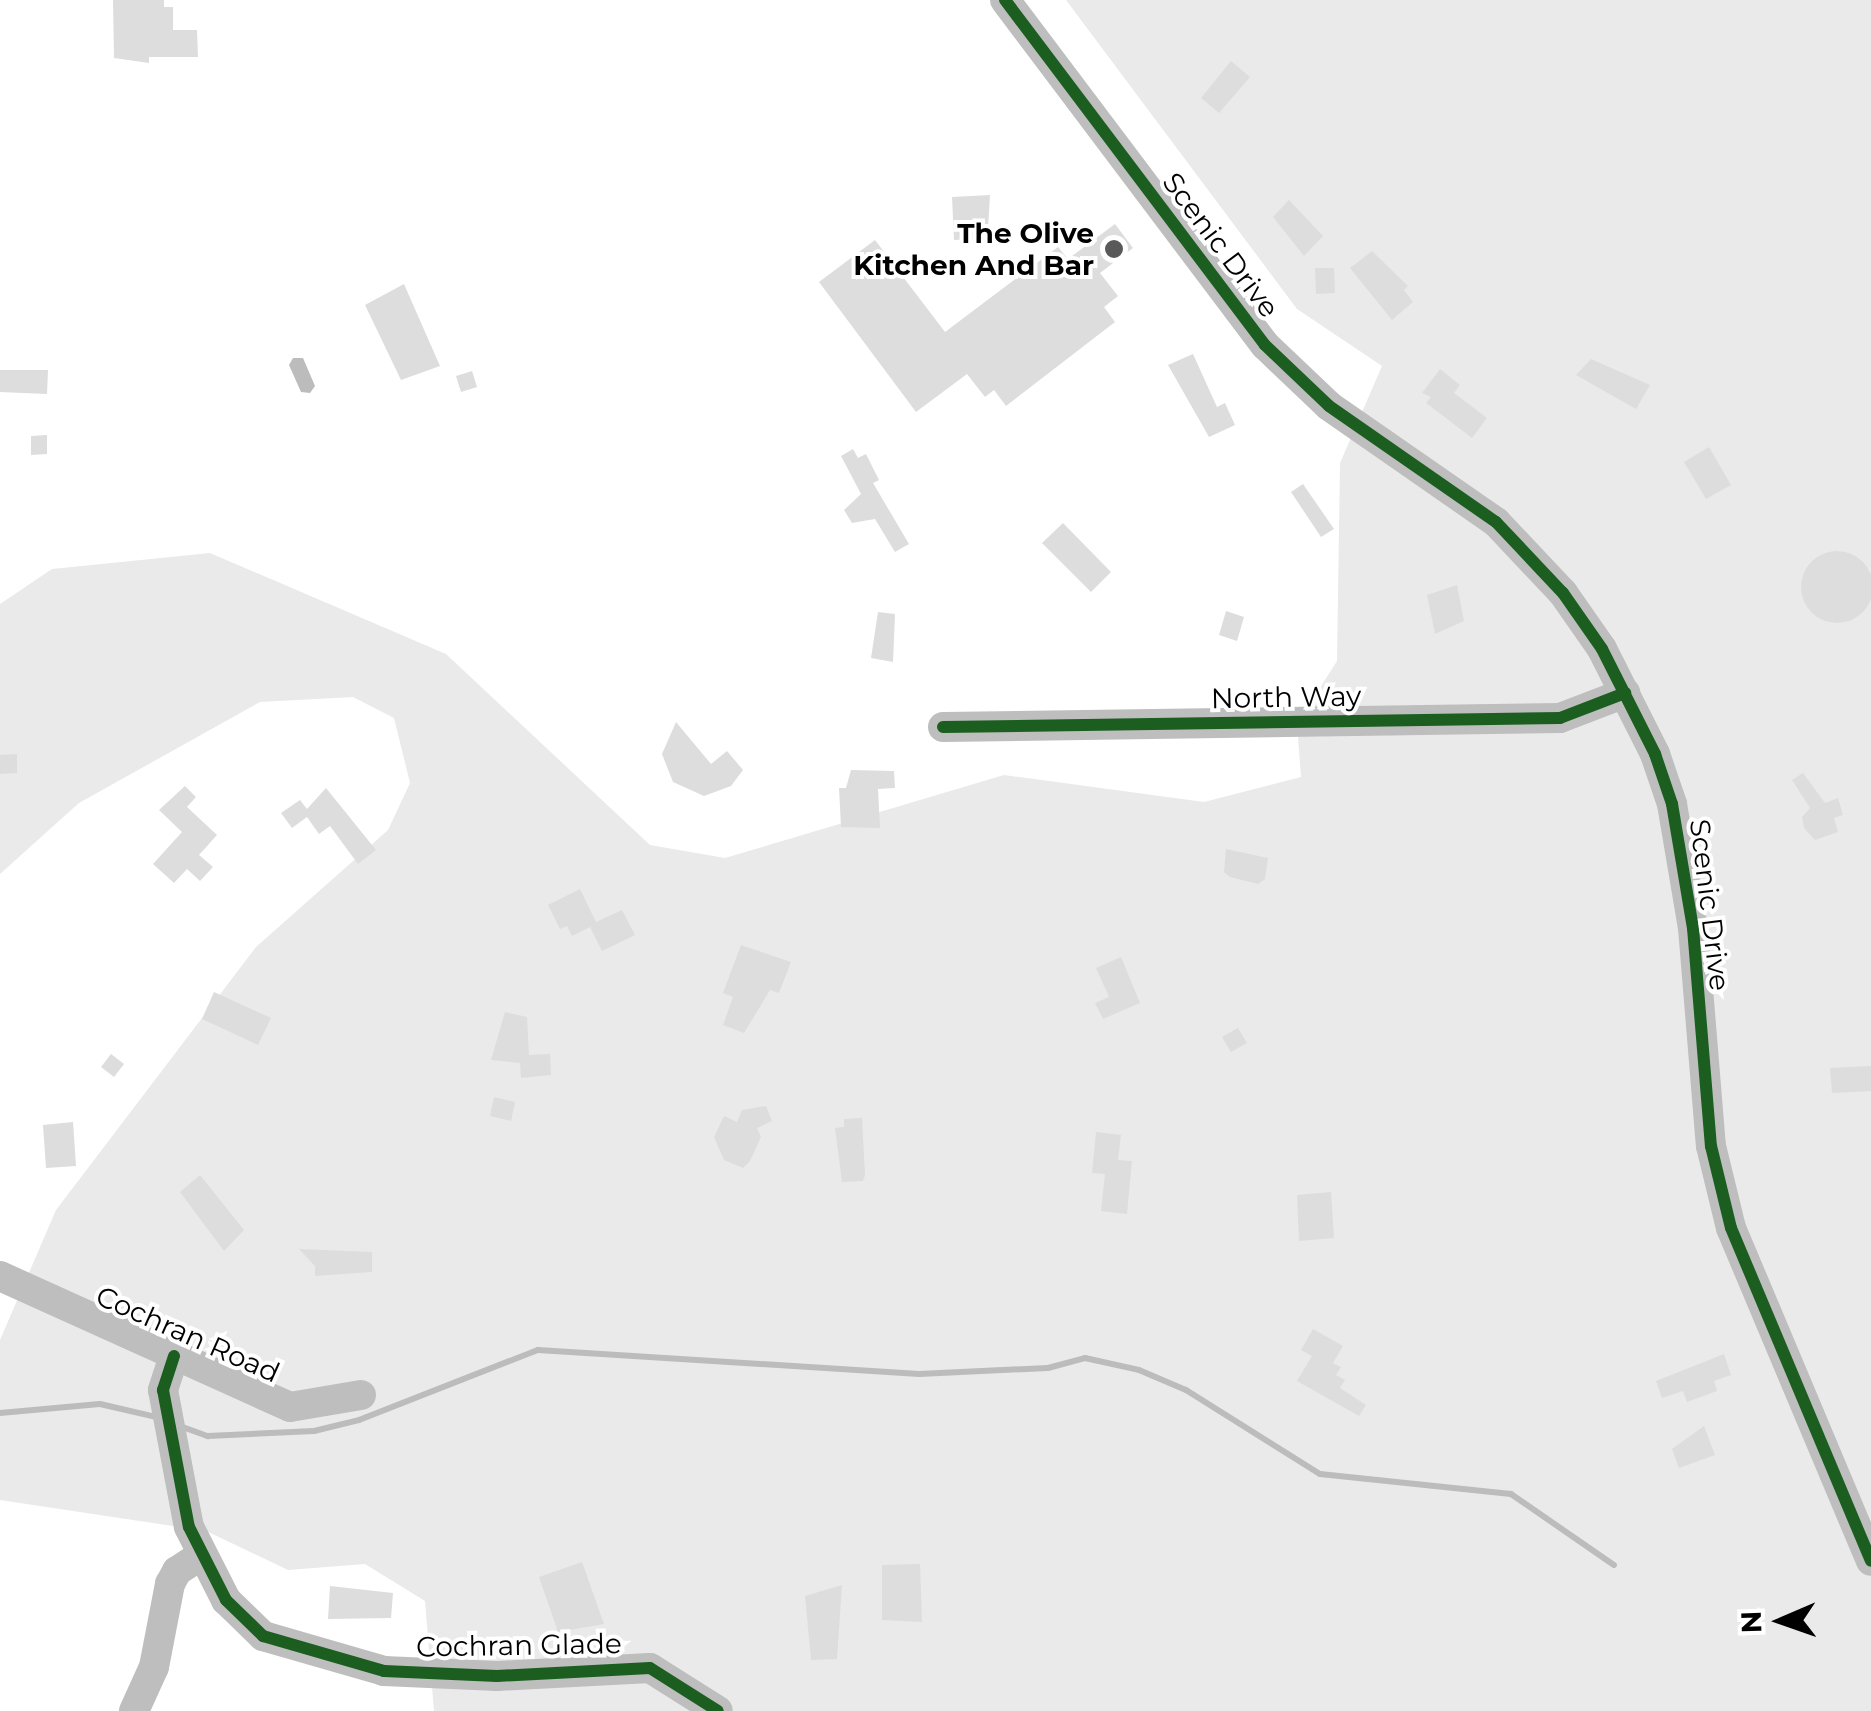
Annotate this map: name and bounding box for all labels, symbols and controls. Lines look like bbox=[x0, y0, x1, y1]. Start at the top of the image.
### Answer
street label: Scenic Drive bbox=[1156, 166, 1286, 324]
place label: The Olive Kitchen And Bar bbox=[853, 216, 1094, 282]
marker: The Olive Kitchen And Bar bbox=[1103, 238, 1125, 260]
street label: North Way bbox=[1211, 679, 1361, 715]
street label: Scenic Drive bbox=[1683, 817, 1737, 993]
street label: Cochran Road bbox=[91, 1279, 285, 1389]
north arrow bbox=[1731, 1571, 1831, 1671]
text: N bbox=[1734, 1610, 1768, 1634]
street label: Cochran Glade bbox=[416, 1626, 622, 1664]

